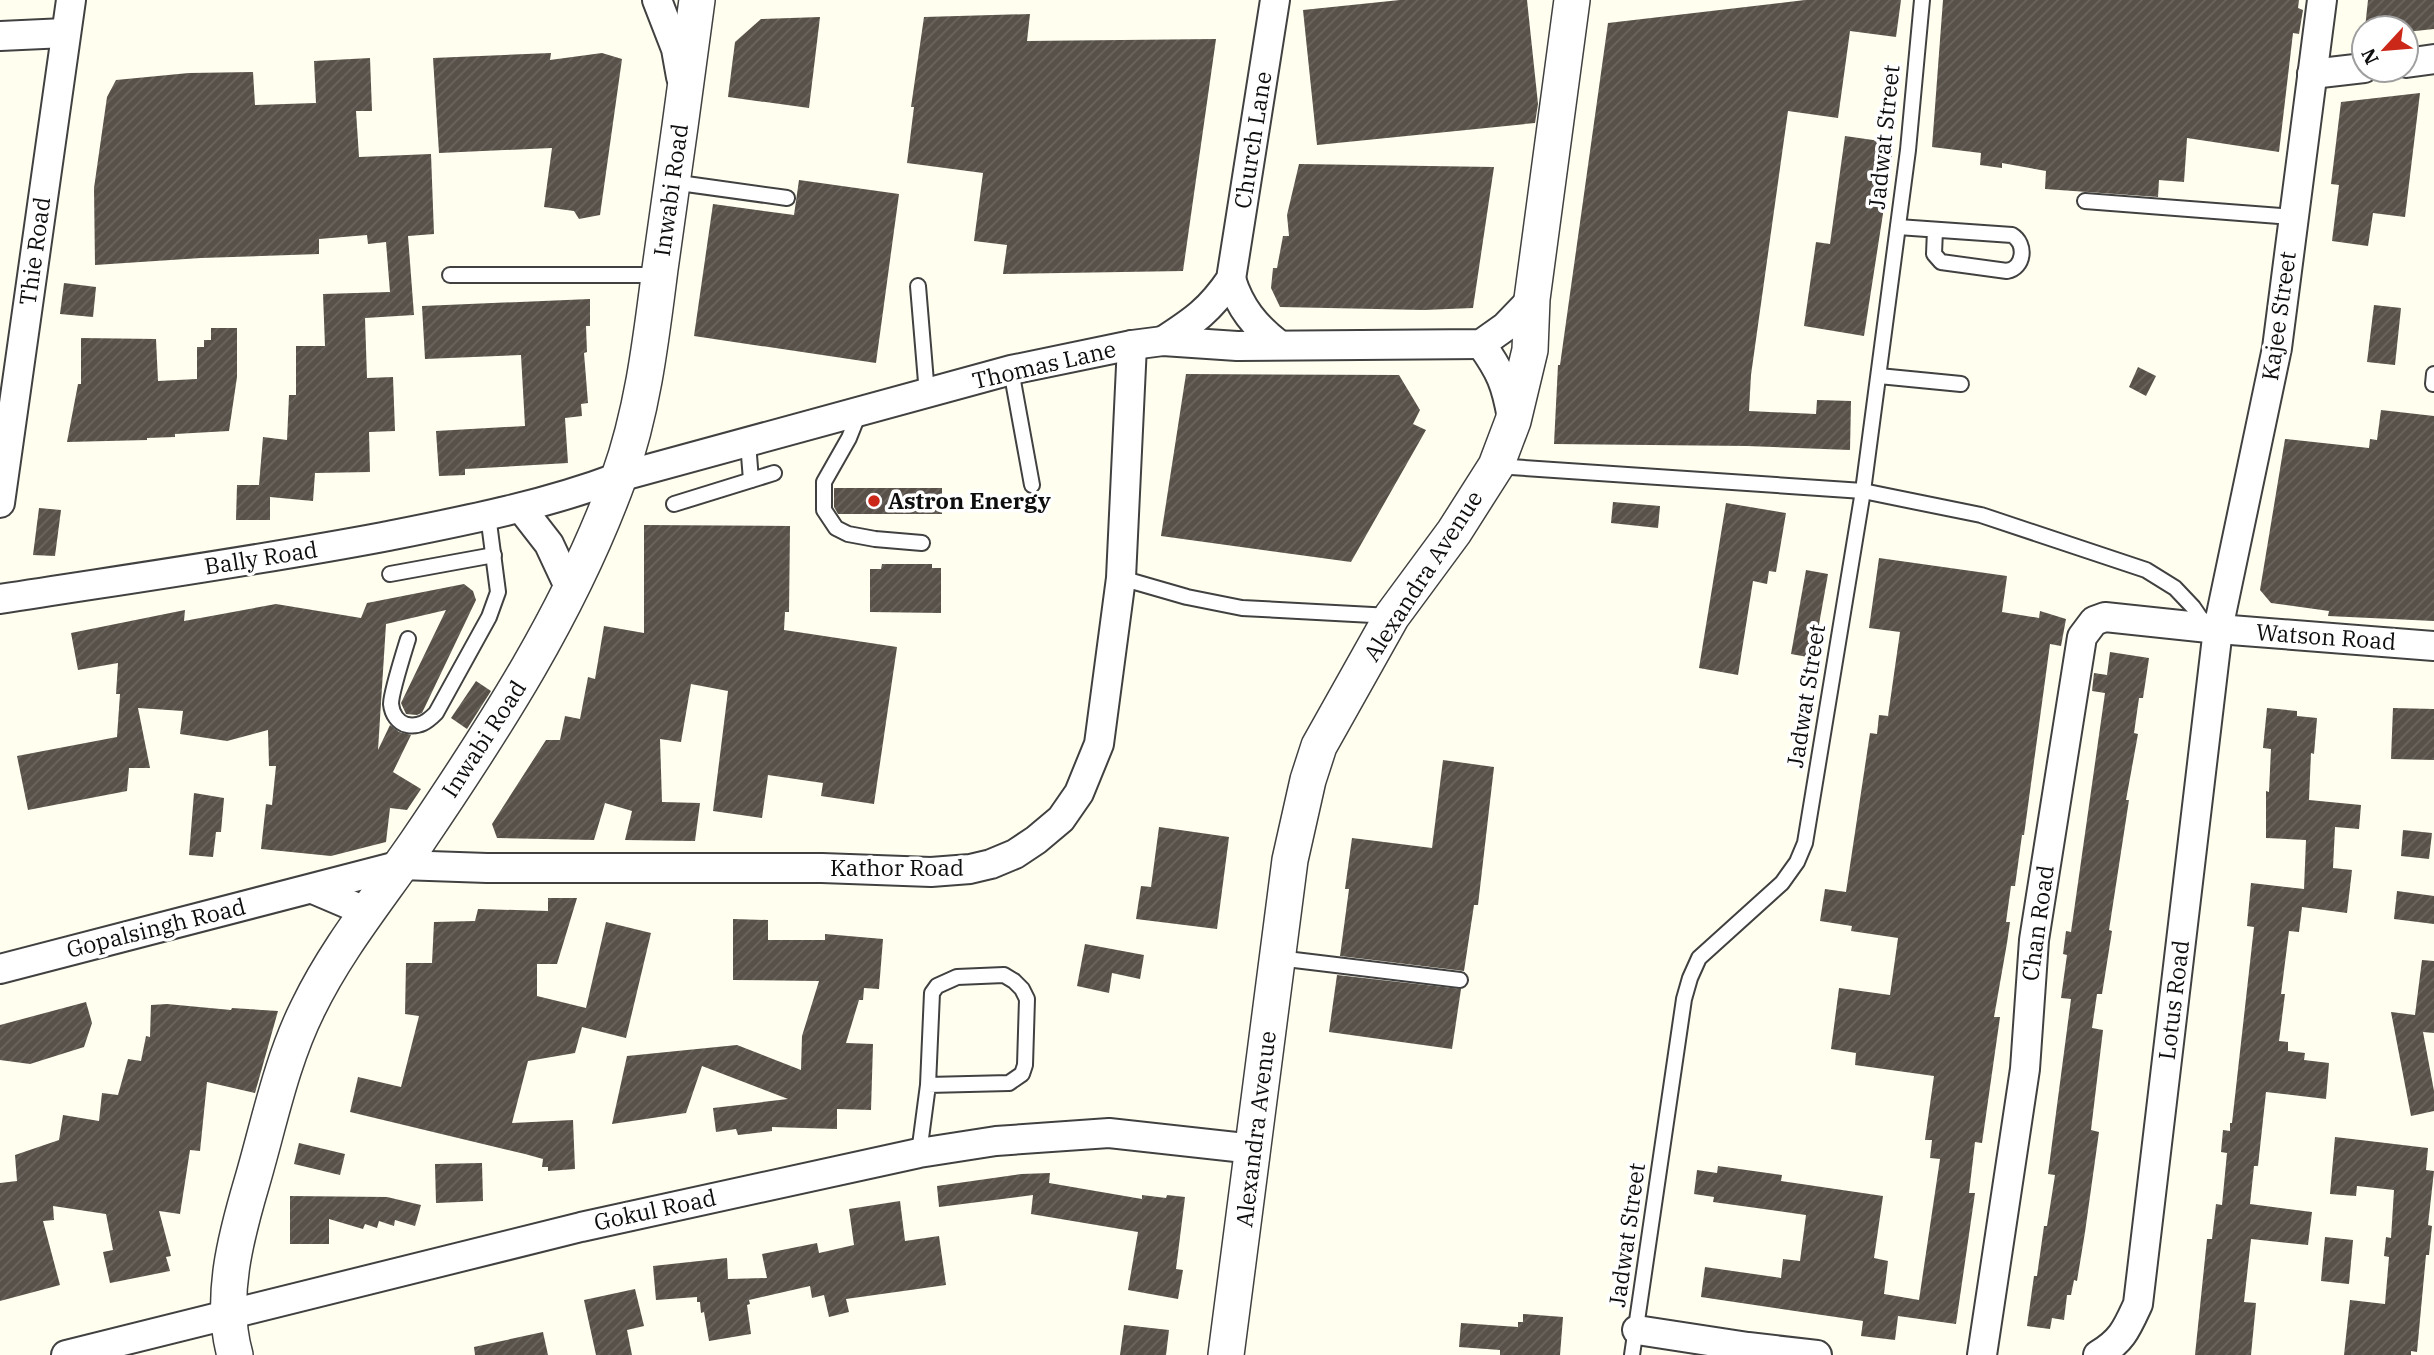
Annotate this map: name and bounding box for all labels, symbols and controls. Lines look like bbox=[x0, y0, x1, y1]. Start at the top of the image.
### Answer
north arrow bbox=[2350, 14, 2420, 84]
text: N bbox=[2356, 44, 2384, 68]
street label: Jadwat Street bbox=[1861, 63, 1906, 211]
street label: Church Lane bbox=[1226, 69, 1278, 211]
street label: Inwabi Road bbox=[646, 122, 694, 258]
street label: Thie Road bbox=[12, 195, 56, 307]
street label: Kajee Street bbox=[2254, 249, 2302, 382]
street label: Thomas Lane bbox=[969, 333, 1119, 395]
street label: Alexandra Avenue bbox=[1356, 484, 1489, 666]
place label: Astron Energy bbox=[888, 485, 1051, 515]
marker: Astron Energy bbox=[866, 493, 882, 509]
street label: Bally Road bbox=[202, 533, 320, 581]
street label: Watson Road bbox=[2255, 616, 2397, 656]
street label: Jadwat Street bbox=[1779, 622, 1831, 770]
street label: Inwabi Road bbox=[434, 674, 532, 803]
street label: Kathor Road bbox=[830, 852, 964, 882]
street label: Chan Road bbox=[2014, 863, 2060, 983]
street label: Gopalsingh Road bbox=[63, 890, 248, 964]
street label: Lotus Road bbox=[2151, 938, 2195, 1061]
street label: Alexandra Avenue bbox=[1228, 1029, 1282, 1229]
street label: Jadwat Street bbox=[1601, 1161, 1651, 1309]
street label: Gokul Road bbox=[591, 1181, 719, 1237]

